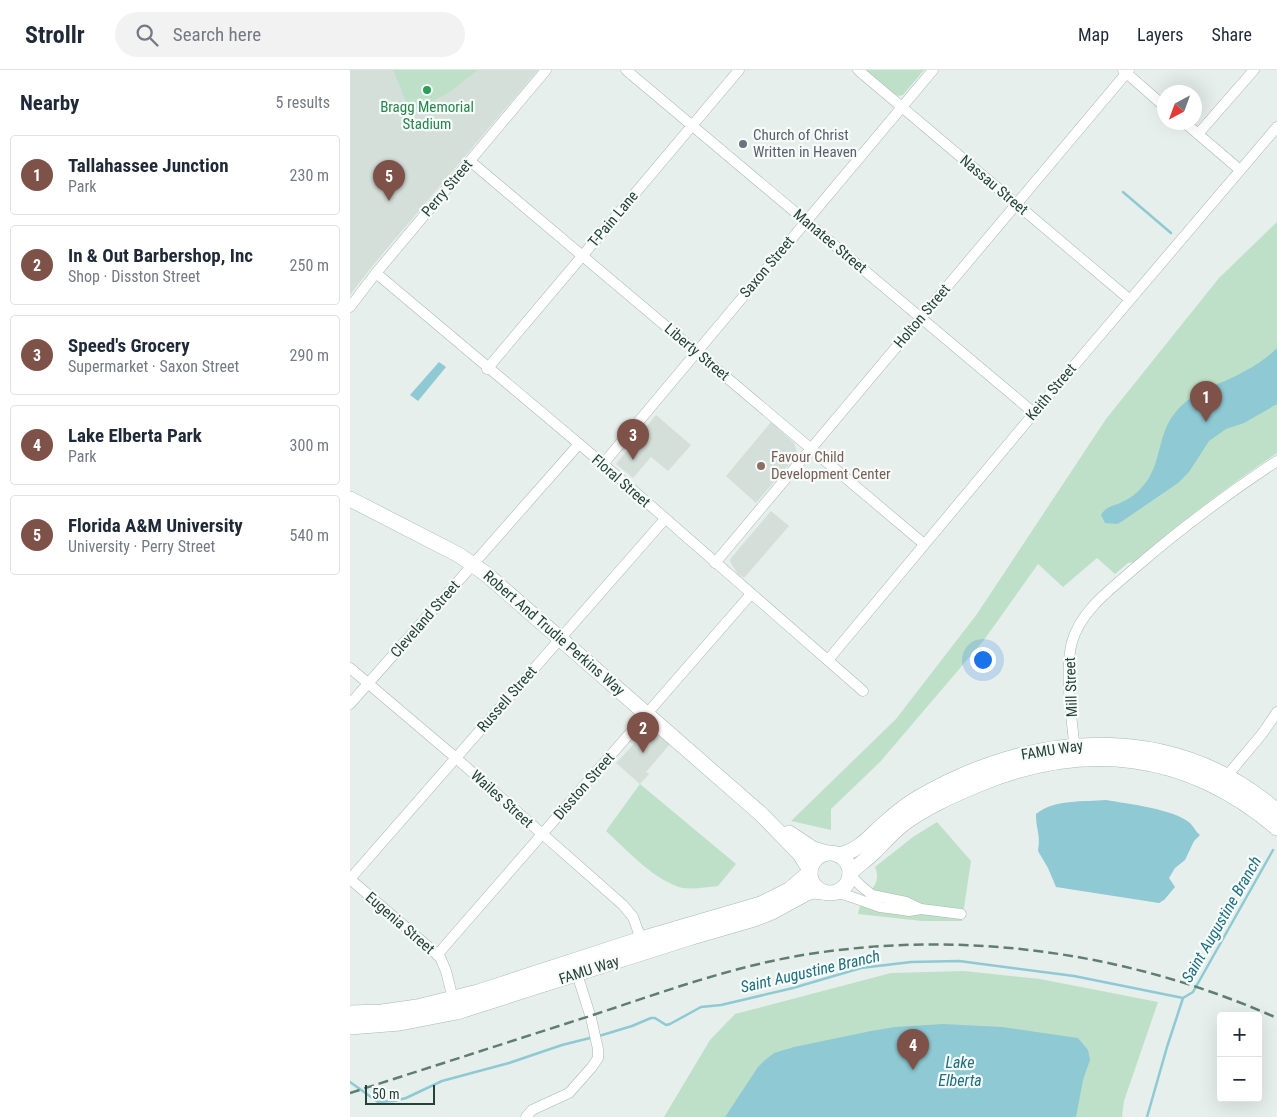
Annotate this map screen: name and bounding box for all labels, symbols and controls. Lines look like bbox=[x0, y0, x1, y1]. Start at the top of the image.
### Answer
search box bbox=[115, 12, 465, 57]
text: Strollr bbox=[25, 21, 85, 49]
icon: search bbox=[133, 21, 161, 49]
text: Search here bbox=[173, 23, 261, 46]
text: Map bbox=[1078, 24, 1109, 45]
text: Layers bbox=[1137, 24, 1184, 45]
text: Share bbox=[1212, 24, 1252, 45]
marker: Bragg Memorial Stadium bbox=[421, 84, 433, 96]
north arrow bbox=[1157, 85, 1202, 130]
text: Nearby bbox=[20, 91, 79, 115]
text: 5 results bbox=[275, 93, 330, 112]
place label: Bragg Memorial Stadium bbox=[380, 98, 474, 133]
place label: Church of Christ Written in Heaven bbox=[753, 126, 857, 161]
marker: Church of Christ Written in Heaven bbox=[737, 138, 749, 150]
street label: Nassau Street bbox=[956, 151, 1032, 219]
text: Tallahassee Junction bbox=[68, 154, 229, 177]
street label: Perry Street bbox=[418, 156, 476, 220]
pin: 5 bbox=[373, 160, 405, 201]
text: 1 bbox=[33, 166, 41, 185]
text: 230 m bbox=[290, 166, 329, 185]
text: Park bbox=[68, 177, 97, 196]
street label: T-Pain Lane bbox=[584, 187, 642, 251]
street label: Manatee Street bbox=[790, 205, 870, 277]
street label: Saxon Street bbox=[736, 233, 798, 301]
text: In & Out Barbershop, Inc bbox=[68, 244, 253, 267]
text: 2 bbox=[33, 256, 41, 275]
text: 250 m bbox=[290, 256, 329, 275]
text: Shop · Disston Street bbox=[68, 267, 200, 286]
street label: Holton Street bbox=[890, 280, 954, 352]
street label: Liberty Street bbox=[661, 320, 733, 384]
text: Speed's Grocery bbox=[68, 334, 190, 357]
text: 3 bbox=[33, 346, 41, 365]
text: 290 m bbox=[290, 346, 329, 365]
text: Supermarket · Saxon Street bbox=[68, 357, 239, 376]
street label: Keith Street bbox=[1022, 360, 1080, 424]
pin: 1 bbox=[1190, 381, 1222, 422]
pin: 3 bbox=[617, 419, 649, 460]
text: Lake Elberta Park bbox=[68, 424, 202, 447]
text: 4 bbox=[33, 436, 41, 455]
text: 300 m bbox=[290, 436, 329, 455]
text: Park bbox=[68, 447, 97, 466]
place label: Favour Child Development Center bbox=[771, 448, 891, 483]
street label: Floral Street bbox=[588, 451, 654, 511]
marker: Favour Child Development Center bbox=[755, 460, 767, 472]
text: Florida A&M University bbox=[68, 514, 243, 537]
text: 5 bbox=[33, 526, 41, 545]
text: 540 m bbox=[290, 526, 329, 545]
text: University · Perry Street bbox=[68, 537, 215, 556]
street label: Robert And Trudie Perkins Way bbox=[480, 567, 628, 699]
street label: Cleveland Street bbox=[387, 577, 463, 661]
your location bbox=[970, 647, 996, 673]
street label: Mill Street bbox=[1061, 657, 1081, 717]
street label: Russell Street bbox=[474, 662, 540, 736]
pin: 2 bbox=[627, 712, 659, 753]
street label: FAMU Way bbox=[1020, 736, 1084, 764]
street label: Disston Street bbox=[550, 749, 618, 823]
street label: Wailes Street bbox=[467, 766, 537, 832]
water label: Saint Augustine Branch bbox=[1178, 853, 1265, 986]
street label: Eugenia Street bbox=[362, 888, 438, 958]
water label: Saint Augustine Branch bbox=[739, 946, 882, 997]
street label: FAMU Way bbox=[557, 952, 621, 988]
map controls bbox=[1217, 1012, 1262, 1102]
button: + bbox=[1217, 1012, 1262, 1057]
pin: 4 bbox=[897, 1029, 929, 1070]
water label: Lake Elberta bbox=[938, 1053, 982, 1090]
button: − bbox=[1217, 1057, 1262, 1102]
scale bar bbox=[365, 1082, 435, 1105]
text: 50 m bbox=[372, 1086, 400, 1102]

